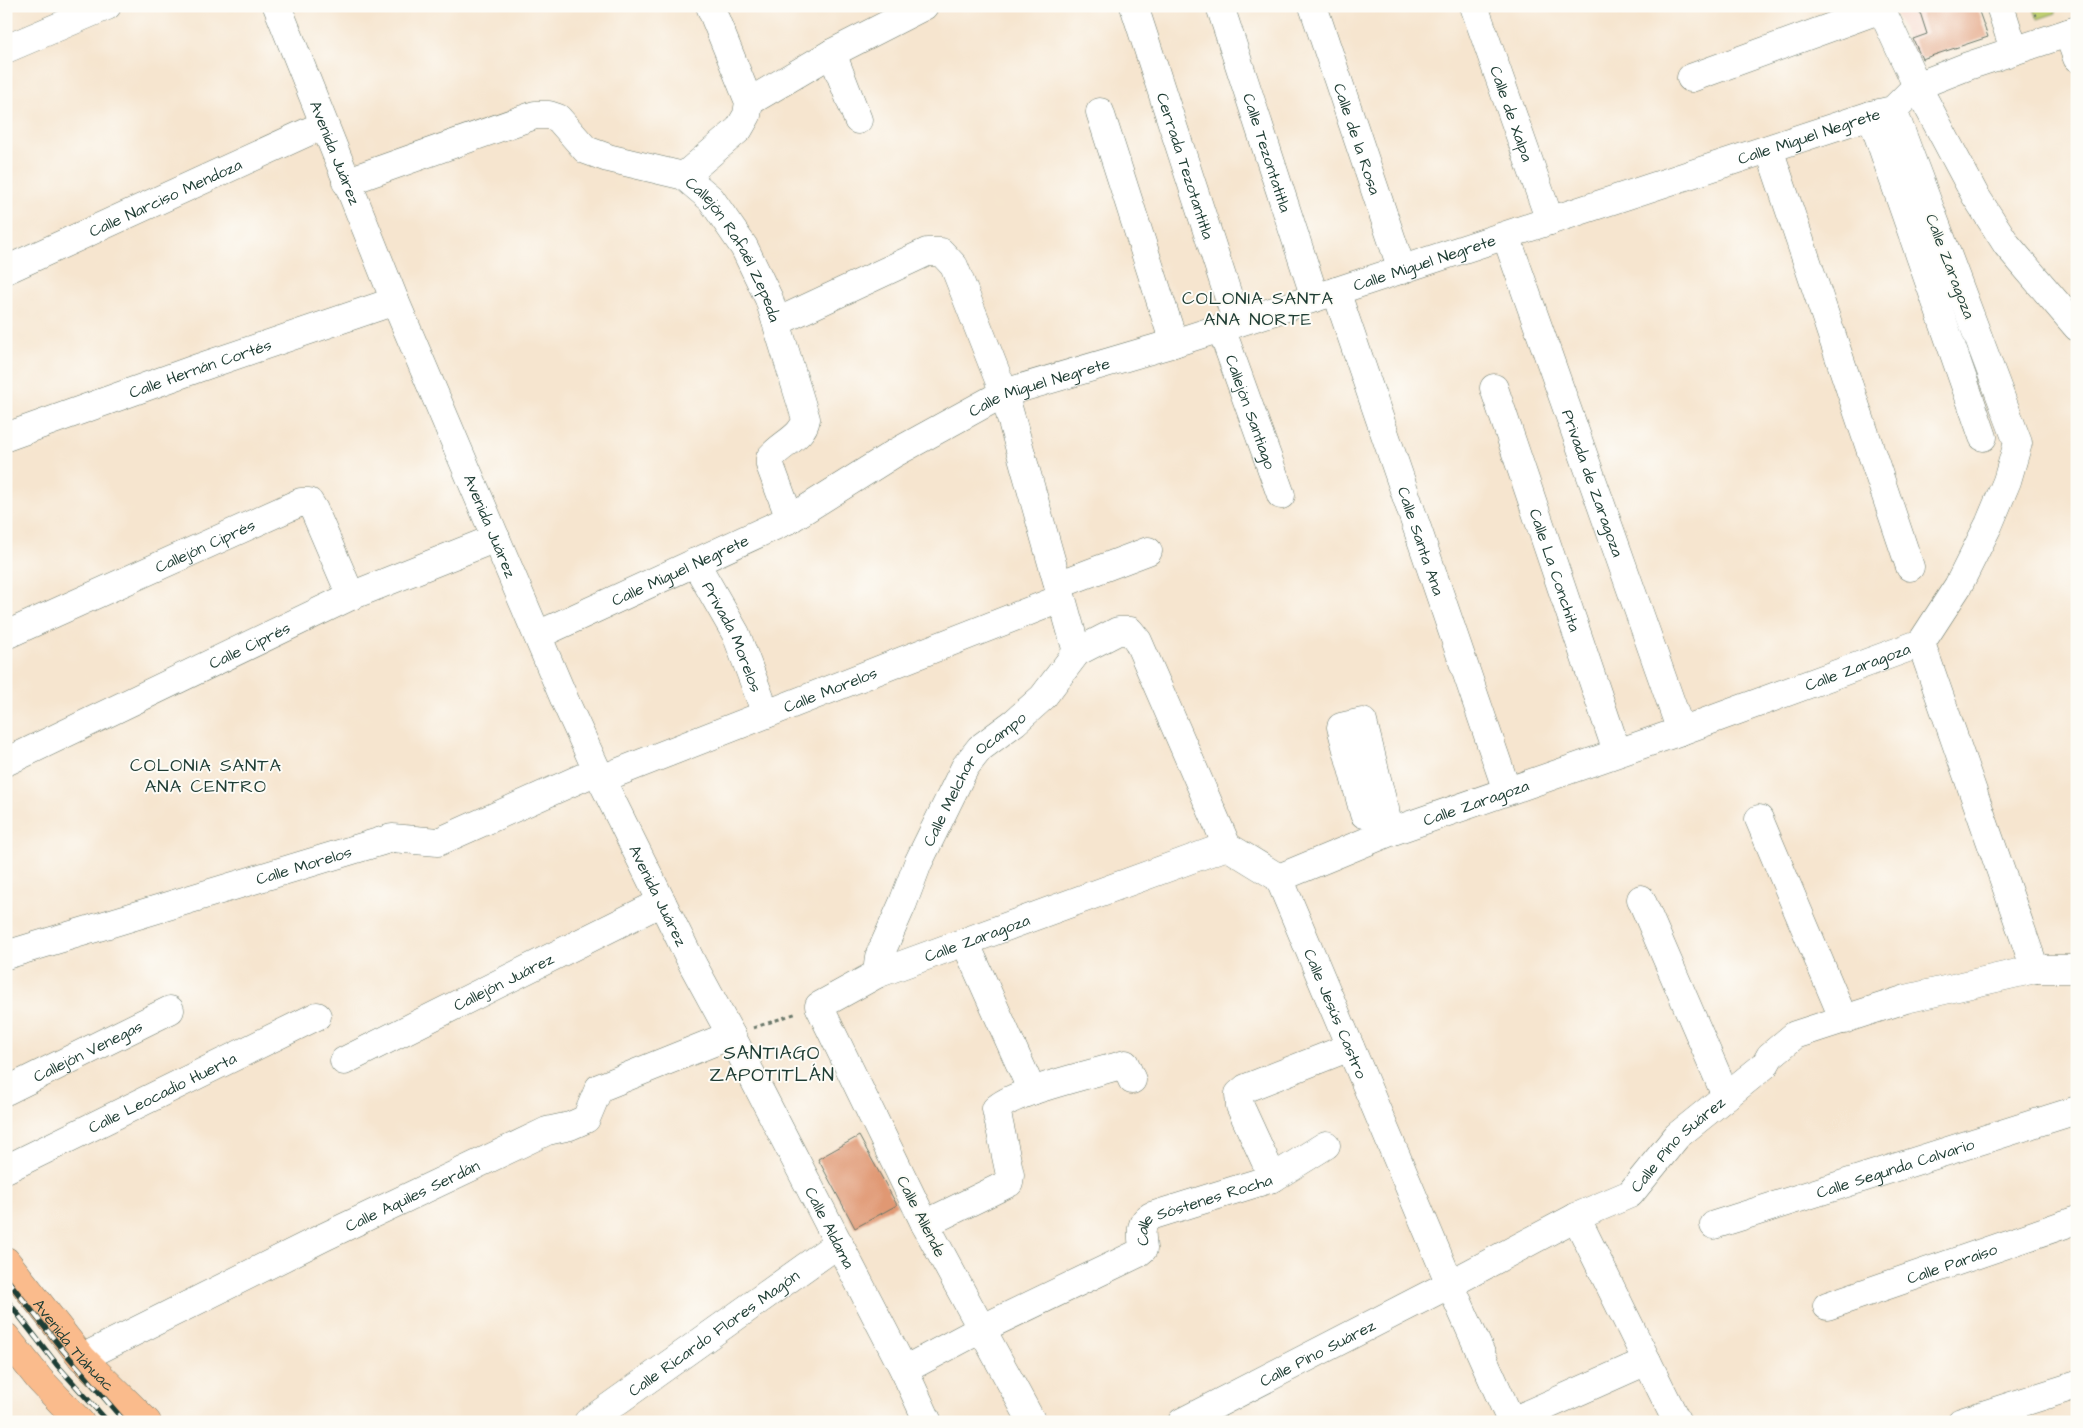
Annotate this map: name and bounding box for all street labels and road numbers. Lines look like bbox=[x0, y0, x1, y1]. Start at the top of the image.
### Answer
street label: Calle de Xalpa bbox=[1484, 63, 1538, 165]
street label: Calle de la Rosa bbox=[1328, 80, 1386, 198]
street label: Cerrada Tezotantitla bbox=[1151, 90, 1219, 242]
street label: Calle Tezontatitla bbox=[1237, 91, 1296, 215]
street label: Avenida Juárez bbox=[304, 98, 366, 209]
street label: Calle Miguel Negrete bbox=[1735, 103, 1883, 170]
street label: Calle Narciso Mendoza bbox=[86, 154, 245, 243]
street label: Callejón Rafaél Zepeda bbox=[680, 172, 785, 325]
street label: Calle Zaragoza bbox=[1919, 211, 1980, 322]
street label: Calle Miguel Negrete bbox=[1350, 229, 1499, 297]
street label: Calle Hernán Cortés bbox=[126, 334, 275, 404]
street label: Calle Miguel Negrete bbox=[965, 352, 1113, 422]
street label: Callejón Santiago bbox=[1219, 352, 1281, 472]
street label: Privada de Zaragoza bbox=[1556, 407, 1629, 560]
street label: Avenida Juárez bbox=[458, 471, 521, 581]
street label: Calle Santa Ana bbox=[1392, 484, 1449, 598]
street label: Calle La Conchita bbox=[1524, 506, 1586, 635]
street label: Callejón Ciprés bbox=[152, 514, 259, 578]
street label: Calle Miguel Negrete bbox=[608, 529, 753, 612]
street label: Privada Morelos bbox=[696, 578, 767, 695]
street label: Calle Ciprés bbox=[205, 617, 294, 675]
street label: Calle Zaragoza bbox=[1802, 638, 1913, 697]
street label: Calle Morelos bbox=[780, 662, 880, 718]
street label: Calle Melchor Ocampo bbox=[918, 707, 1031, 850]
street label: Calle Zaragoza bbox=[1420, 775, 1532, 832]
street label: Calle Morelos bbox=[253, 841, 354, 891]
street label: Avenida Juárez bbox=[623, 841, 692, 950]
street label: Calle Zaragoza bbox=[921, 909, 1033, 968]
street label: Calle Jesús Castro bbox=[1298, 946, 1372, 1082]
street label: Callejón Juárez bbox=[450, 948, 558, 1017]
street label: Callejón Venegas bbox=[30, 1015, 146, 1088]
street label: Calle Leocadio Huerta bbox=[85, 1047, 240, 1139]
street label: Calle Pino Suárez bbox=[1626, 1092, 1730, 1197]
street label: Calle Segunda Calvario bbox=[1814, 1133, 1977, 1204]
street label: Calle Aquiles Serdán bbox=[342, 1155, 483, 1237]
street label: Calle Sóstenes Rocha bbox=[1131, 1169, 1275, 1247]
street label: Calle Allende bbox=[891, 1172, 951, 1261]
street label: Calle Aldama bbox=[799, 1183, 860, 1273]
street label: Calle Paraíso bbox=[1904, 1238, 2000, 1290]
street label: Calle Ricardo Flores Magón bbox=[624, 1265, 804, 1402]
street label: Avenida Tláhuac bbox=[28, 1294, 119, 1396]
street label: Calle Pino Suárez bbox=[1256, 1314, 1379, 1392]

